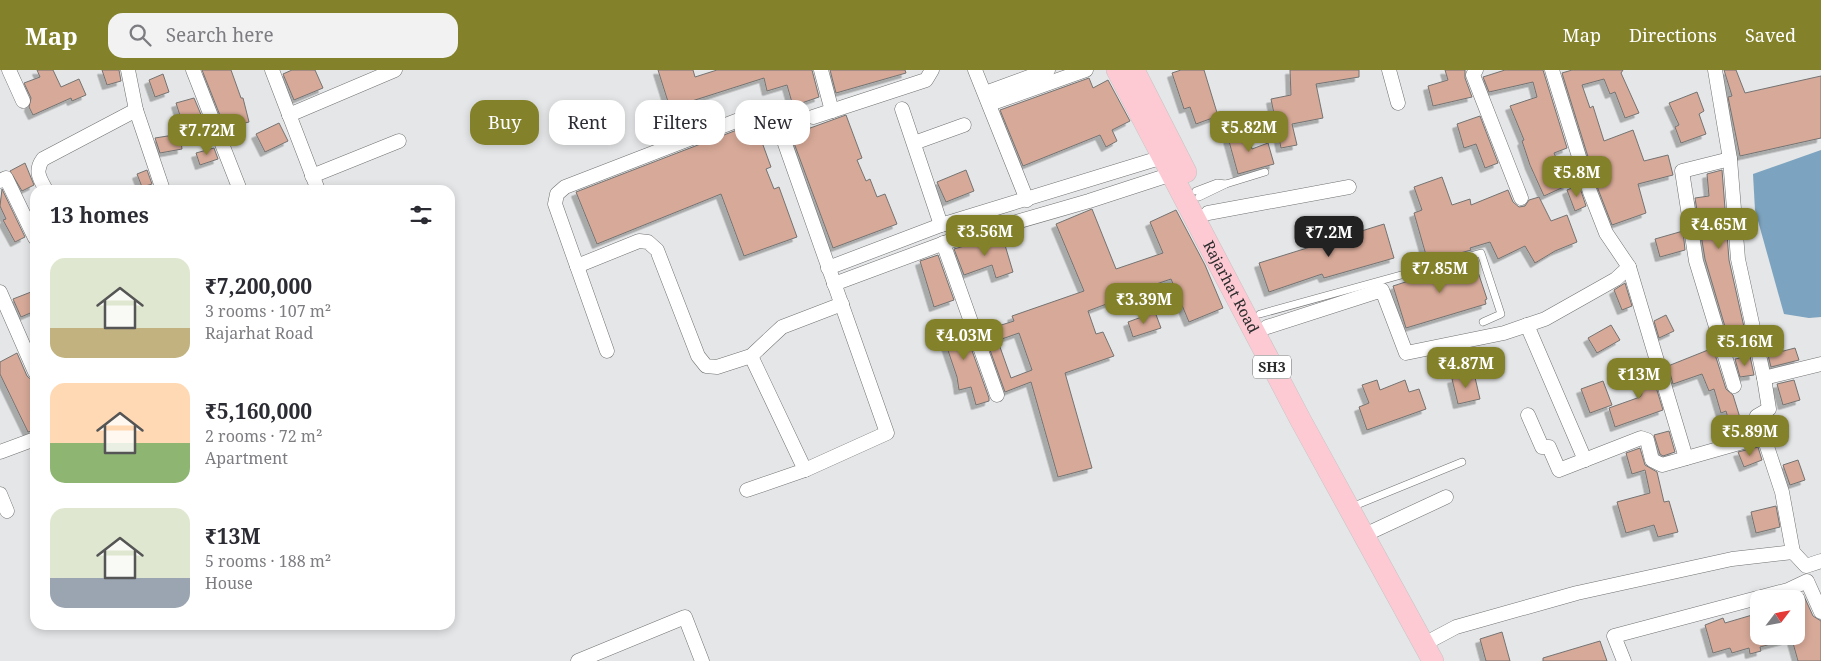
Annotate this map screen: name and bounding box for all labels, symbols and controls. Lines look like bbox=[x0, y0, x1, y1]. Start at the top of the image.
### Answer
search box bbox=[108, 13, 458, 58]
text: Map bbox=[25, 19, 78, 52]
icon: search bbox=[126, 21, 154, 49]
text: Search here bbox=[166, 22, 274, 48]
text: Map bbox=[1563, 23, 1601, 47]
text: Directions bbox=[1629, 23, 1717, 47]
text: Saved bbox=[1745, 23, 1796, 47]
chip: Buy bbox=[470, 100, 539, 145]
chip: Rent bbox=[549, 100, 625, 145]
chip: Filters bbox=[635, 100, 725, 145]
chip: New bbox=[735, 100, 810, 145]
pin: ₹5.82M bbox=[1208, 111, 1290, 153]
pin: ₹7.72M bbox=[166, 114, 248, 156]
text: ₹5.82M bbox=[1221, 116, 1277, 138]
text: ₹7.72M bbox=[179, 119, 235, 141]
pin: ₹5.8M bbox=[1542, 156, 1612, 198]
text: ₹5.8M bbox=[1554, 161, 1600, 183]
text: 13 homes bbox=[50, 201, 149, 229]
icon: filters bbox=[407, 201, 435, 229]
pin: ₹4.65M bbox=[1678, 208, 1760, 250]
text: ₹4.65M bbox=[1691, 213, 1747, 235]
pin: ₹3.56M bbox=[944, 214, 1026, 257]
pin: ₹7.2M bbox=[1294, 216, 1364, 258]
text: ₹3.56M bbox=[957, 220, 1013, 242]
text: ₹7.2M bbox=[1306, 221, 1352, 243]
street label: Rajarhat Road bbox=[1199, 237, 1264, 336]
pin: ₹7.85M bbox=[1399, 252, 1481, 294]
text: ₹7.85M bbox=[1412, 257, 1468, 279]
text: ₹7,200,000 bbox=[205, 272, 312, 300]
icon: home bbox=[90, 278, 150, 338]
pin: ₹3.39M bbox=[1103, 282, 1185, 325]
text: ₹3.39M bbox=[1116, 288, 1172, 310]
text: 3 rooms · 107 m² bbox=[205, 300, 331, 322]
pin: ₹4.03M bbox=[923, 318, 1005, 361]
text: Rajarhat Road bbox=[205, 322, 313, 344]
text: ₹4.03M bbox=[936, 324, 992, 346]
pin: ₹5.16M bbox=[1704, 324, 1786, 367]
text: ₹5.16M bbox=[1717, 330, 1773, 352]
pin: ₹4.87M bbox=[1425, 346, 1507, 389]
text: ₹4.87M bbox=[1438, 352, 1494, 374]
road number: SH3 bbox=[1253, 356, 1291, 378]
pin: ₹13M bbox=[1609, 358, 1669, 400]
text: ₹13M bbox=[1618, 363, 1660, 385]
text: ₹5,160,000 bbox=[205, 397, 312, 425]
icon: home bbox=[90, 403, 150, 463]
pin: ₹5.89M bbox=[1709, 414, 1791, 457]
text: ₹5.89M bbox=[1722, 420, 1778, 442]
text: 2 rooms · 72 m² bbox=[205, 425, 322, 447]
text: Apartment bbox=[205, 447, 288, 469]
text: ₹13M bbox=[205, 522, 260, 550]
icon: home bbox=[90, 528, 150, 588]
text: 5 rooms · 188 m² bbox=[205, 550, 331, 572]
text: House bbox=[205, 572, 253, 594]
north arrow bbox=[1750, 590, 1805, 645]
map controls bbox=[1750, 590, 1805, 645]

